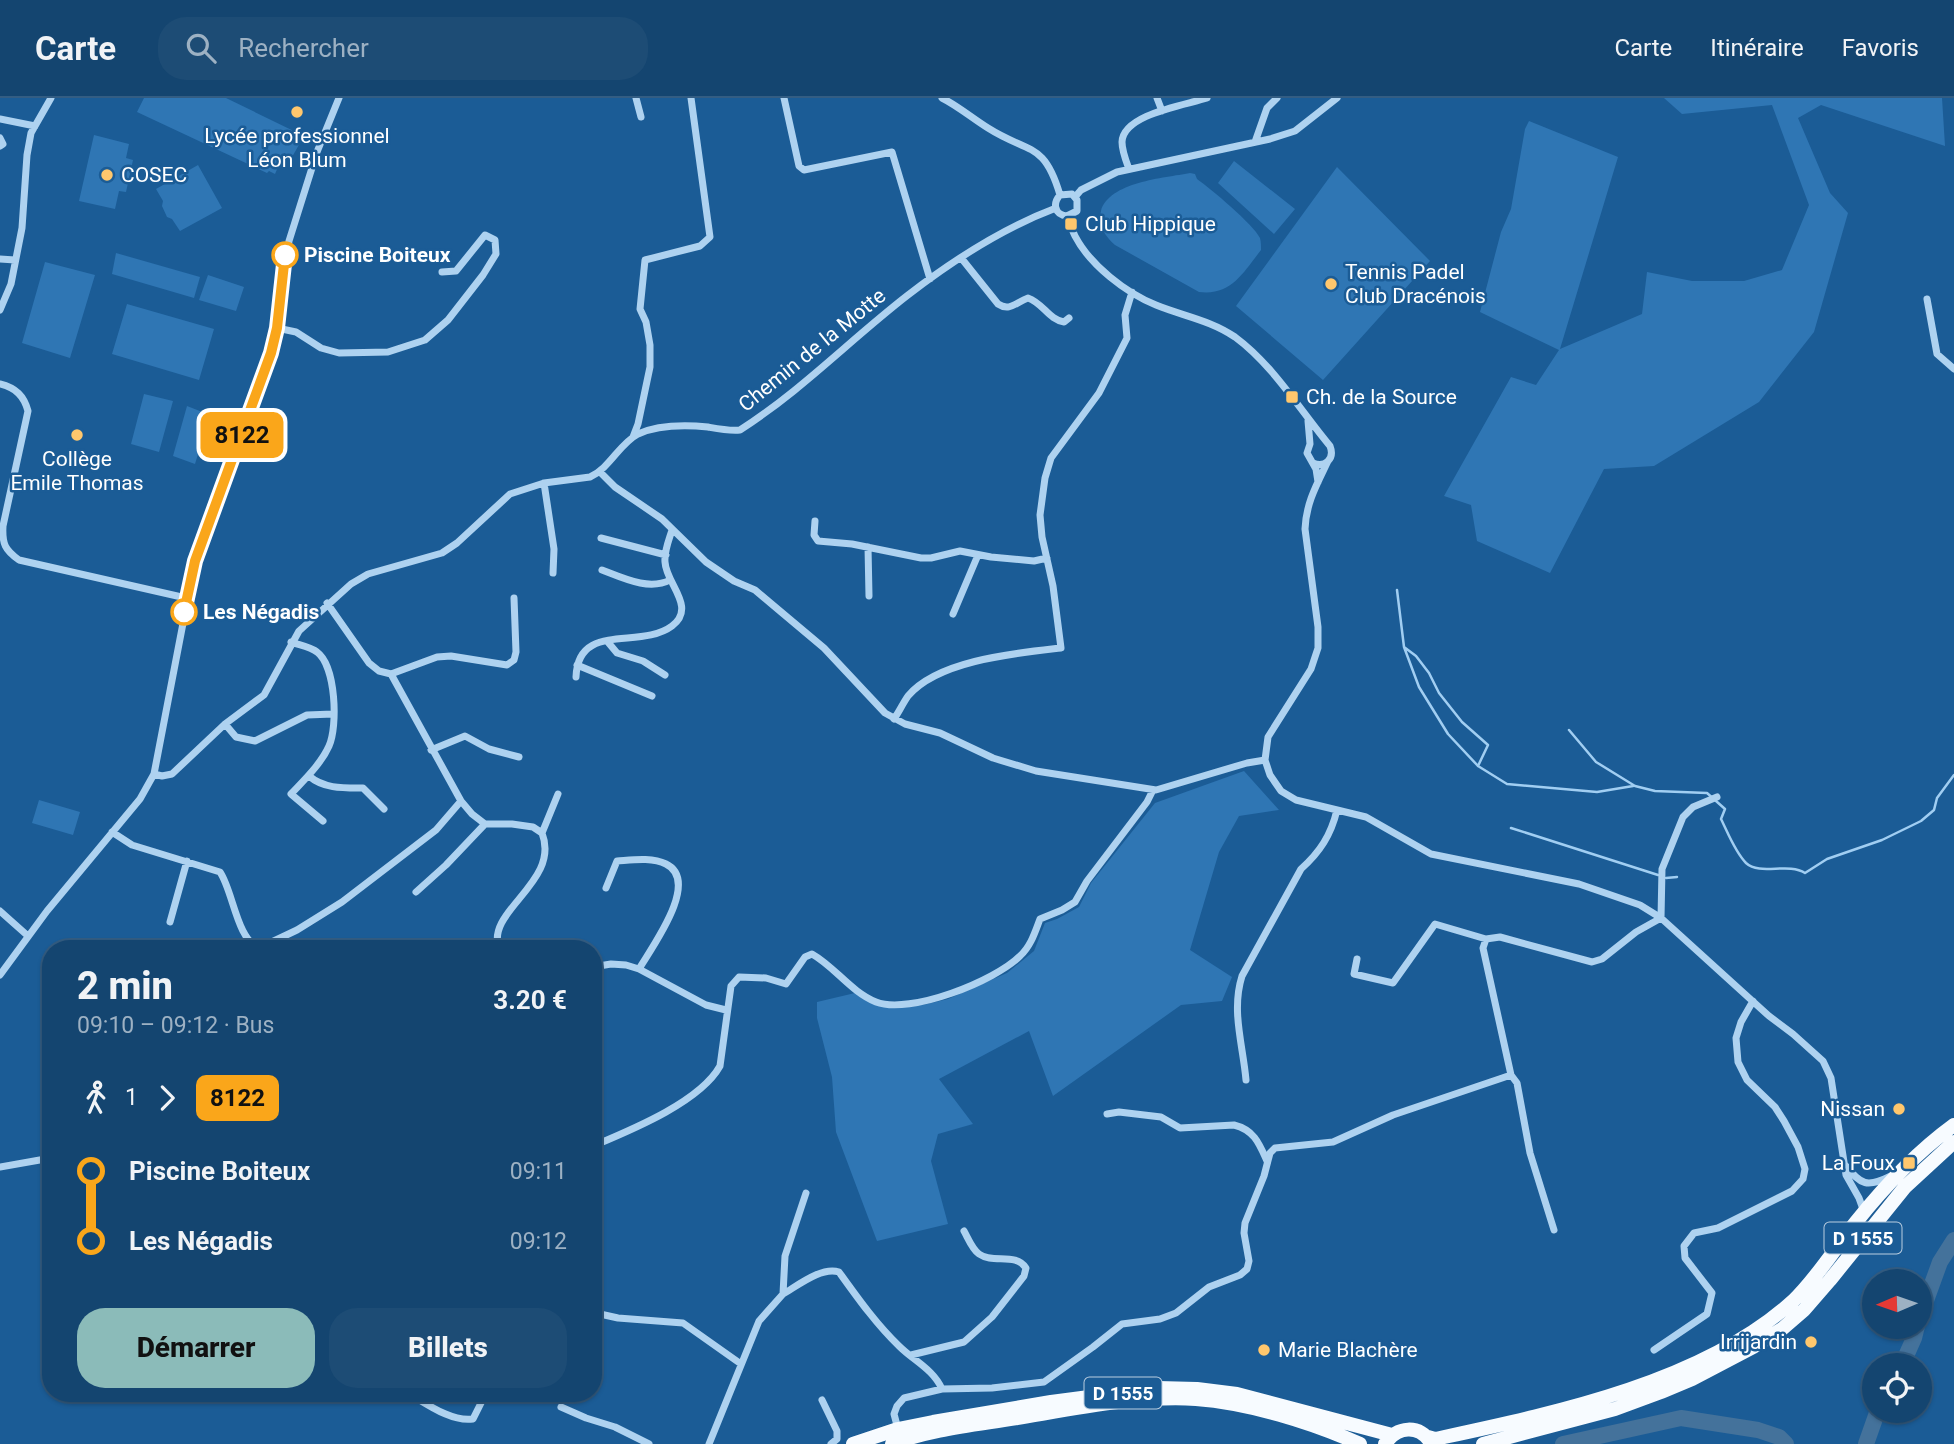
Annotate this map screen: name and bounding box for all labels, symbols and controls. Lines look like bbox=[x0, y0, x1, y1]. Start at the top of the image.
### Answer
search box bbox=[158, 17, 648, 80]
text: Carte bbox=[35, 29, 116, 68]
icon: search bbox=[182, 29, 220, 67]
text: Rechercher bbox=[238, 33, 369, 63]
text: Carte bbox=[1614, 34, 1672, 62]
text: Itinéraire bbox=[1710, 34, 1804, 62]
text: Favoris bbox=[1842, 34, 1919, 62]
marker: Lycée professionnel Léon Blum bbox=[289, 104, 305, 120]
place label: Lycée professionnel Léon Blum bbox=[204, 124, 390, 172]
place label: COSEC bbox=[121, 163, 187, 187]
marker: COSEC bbox=[99, 167, 115, 183]
place label: Club Hippique bbox=[1085, 212, 1216, 236]
marker: Club Hippique bbox=[1063, 216, 1079, 232]
marker: Piscine Boiteux bbox=[272, 242, 298, 268]
place label: Piscine Boiteux bbox=[304, 243, 451, 267]
place label: Tennis Padel Club Dracénois bbox=[1345, 260, 1486, 308]
marker: Tennis Padel Club Dracénois bbox=[1323, 276, 1339, 292]
street label: Chemin de la Motte bbox=[734, 283, 890, 417]
place label: Ch. de la Source bbox=[1306, 385, 1457, 409]
marker: Ch. de la Source bbox=[1284, 389, 1300, 405]
line badge: 8122 bbox=[193, 412, 291, 458]
text: 8122 bbox=[214, 421, 270, 449]
marker: Collège Emile Thomas bbox=[69, 427, 85, 443]
place label: Collège Emile Thomas bbox=[10, 447, 144, 495]
marker: Les Négadis bbox=[171, 599, 197, 625]
place label: Les Négadis bbox=[203, 600, 319, 624]
text: 2 min bbox=[77, 964, 173, 1008]
text: 3.20 € bbox=[493, 985, 567, 1015]
text: 09:10 – 09:12 · Bus bbox=[77, 1012, 274, 1039]
icon: walk bbox=[77, 1079, 115, 1117]
icon: forward bbox=[148, 1079, 186, 1117]
text: 1 bbox=[125, 1084, 138, 1111]
text: 8122 bbox=[210, 1084, 265, 1112]
place label: Nissan bbox=[1820, 1097, 1885, 1121]
marker: Nissan bbox=[1891, 1101, 1907, 1117]
place label: La Foux bbox=[1822, 1151, 1895, 1175]
marker: La Foux bbox=[1901, 1155, 1917, 1171]
text: Piscine Boiteux bbox=[129, 1156, 310, 1186]
text: 09:11 bbox=[510, 1158, 567, 1185]
road number: D 1555 bbox=[1825, 1222, 1902, 1254]
text: Les Négadis bbox=[129, 1226, 273, 1256]
text: 09:12 bbox=[510, 1228, 567, 1255]
north arrow bbox=[1862, 1269, 1932, 1339]
map controls bbox=[1862, 1269, 1932, 1423]
button: Démarrer bbox=[77, 1308, 315, 1388]
button: Billets bbox=[329, 1308, 567, 1388]
place label: Irrijardin bbox=[1720, 1330, 1797, 1354]
marker: Irrijardin bbox=[1803, 1334, 1819, 1350]
place label: Marie Blachère bbox=[1278, 1338, 1418, 1362]
marker: Marie Blachère bbox=[1256, 1342, 1272, 1358]
button: locate bbox=[1862, 1353, 1932, 1423]
road number: D 1555 bbox=[1084, 1378, 1162, 1408]

